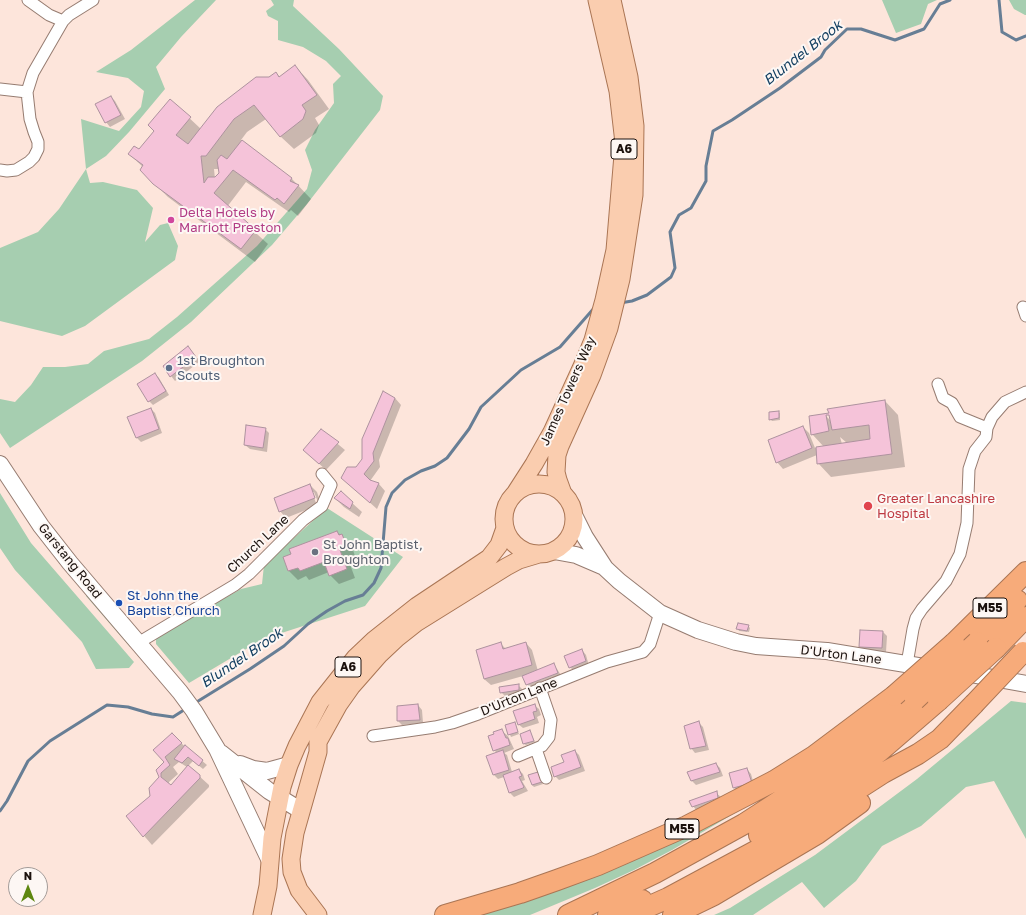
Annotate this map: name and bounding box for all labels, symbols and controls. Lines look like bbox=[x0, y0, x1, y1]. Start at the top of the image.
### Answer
water label: Blundel Brook bbox=[760, 17, 846, 89]
road number: A6 bbox=[611, 139, 637, 159]
place label: Delta Hotels by Marriott Preston bbox=[179, 205, 281, 236]
marker: Delta Hotels by Marriott Preston bbox=[166, 215, 176, 225]
street label: James Towers Way bbox=[537, 334, 599, 448]
place label: 1st Broughton Scouts bbox=[177, 353, 265, 384]
marker: 1st Broughton Scouts bbox=[164, 363, 174, 373]
place label: Greater Lancashire Hospital bbox=[877, 491, 995, 522]
marker: Greater Lancashire Hospital bbox=[862, 500, 874, 512]
street label: Church Lane bbox=[224, 512, 292, 576]
street label: Garstang Road bbox=[35, 520, 105, 602]
place label: St John Baptist, Broughton bbox=[323, 537, 423, 568]
marker: St John Baptist, Broughton bbox=[310, 547, 320, 557]
place label: St John the Baptist Church bbox=[127, 588, 220, 619]
marker: St John the Baptist Church bbox=[114, 598, 124, 608]
road number: M55 bbox=[973, 598, 1007, 618]
water label: Blundel Brook bbox=[198, 624, 286, 692]
street label: D'Urton Lane bbox=[800, 642, 882, 668]
road number: A6 bbox=[335, 657, 361, 677]
street label: D'Urton Lane bbox=[478, 675, 560, 719]
road number: M55 bbox=[665, 819, 699, 839]
north arrow bbox=[8, 867, 48, 907]
text: N bbox=[24, 869, 32, 882]

